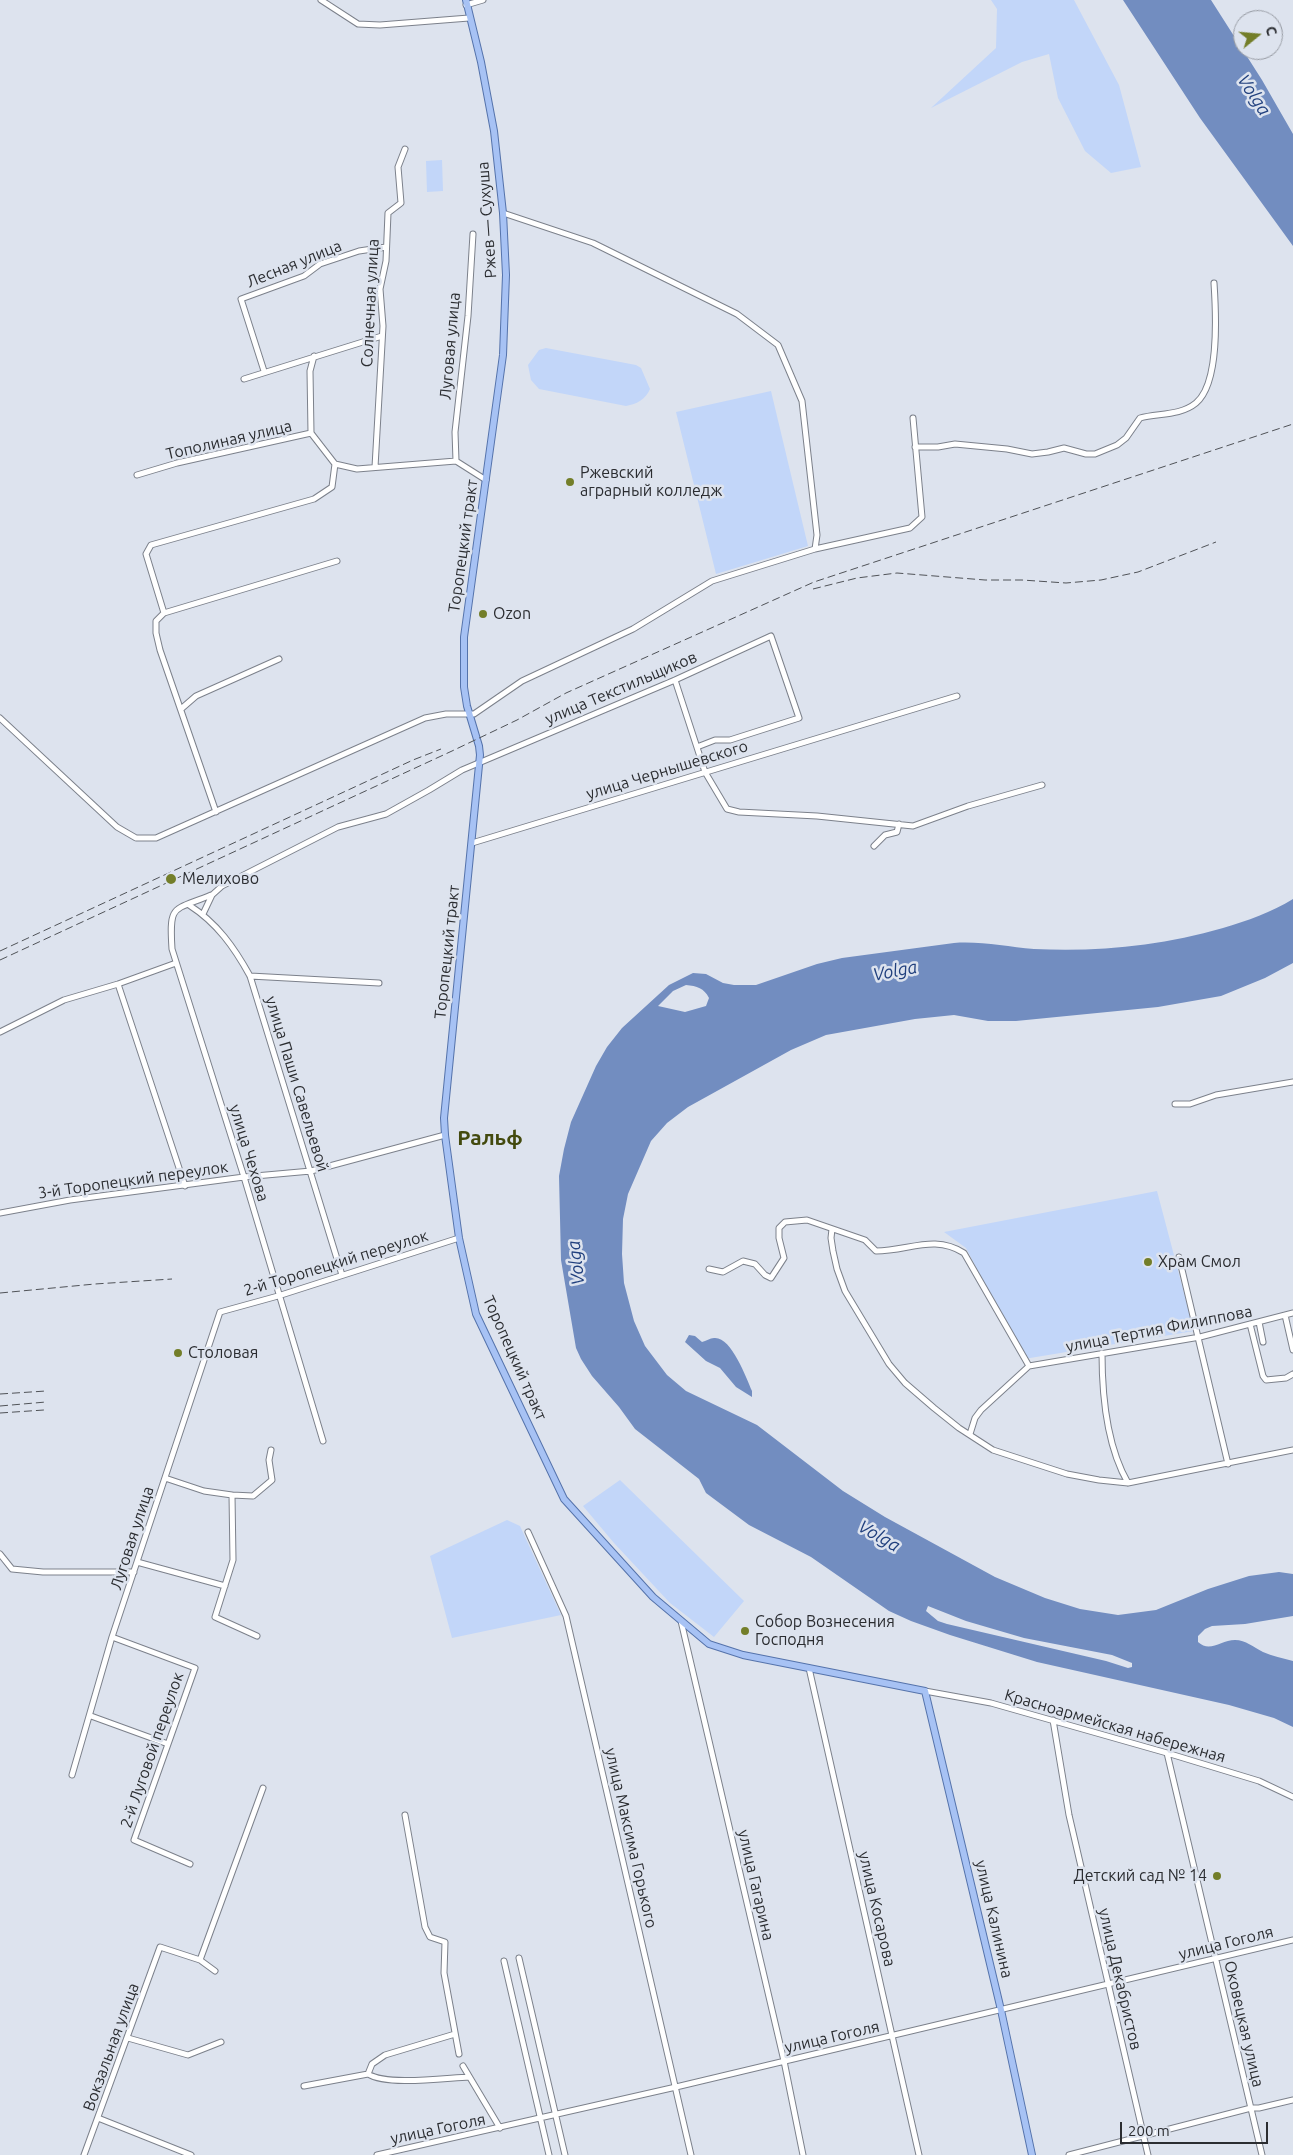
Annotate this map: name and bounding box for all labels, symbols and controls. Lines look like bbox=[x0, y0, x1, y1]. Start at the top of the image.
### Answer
north arrow bbox=[1233, 10, 1283, 60]
text: С bbox=[1262, 24, 1280, 38]
water label: Volga bbox=[1233, 70, 1275, 120]
street label: Ржев — Сухуша bbox=[473, 161, 501, 279]
street label: Лесная улица bbox=[244, 236, 344, 292]
street label: Солнечная улица bbox=[357, 238, 383, 368]
street label: Луговая улица bbox=[436, 292, 464, 400]
street label: Тополиная улица bbox=[164, 416, 294, 464]
place label: Ржевский аграрный колледж bbox=[580, 463, 722, 501]
marker: Ржевский аграрный колледж bbox=[564, 476, 576, 488]
street label: Торопецкий тракт bbox=[444, 478, 482, 614]
place label: Ozon bbox=[493, 604, 531, 624]
marker: Ozon bbox=[477, 608, 489, 620]
street label: улица Текстильщиков bbox=[542, 647, 700, 729]
street label: улица Чернышевского bbox=[584, 736, 750, 804]
place label: Мелихово bbox=[182, 869, 259, 889]
marker: Мелихово bbox=[164, 872, 178, 886]
street label: Торопецкий тракт bbox=[430, 884, 464, 1020]
water label: Volga bbox=[871, 956, 919, 986]
street label: улица Паши Савельевой bbox=[261, 994, 333, 1174]
street label: улица Чехова bbox=[225, 1102, 273, 1204]
district label: Ральф bbox=[457, 1125, 523, 1151]
street label: 3-й Торопецкий переулок bbox=[37, 1157, 229, 1203]
street label: 2-й Торопецкий переулок bbox=[241, 1226, 431, 1300]
water label: Volga bbox=[563, 1240, 589, 1286]
place label: Храм Смол bbox=[1158, 1252, 1241, 1272]
marker: Храм Смол bbox=[1142, 1256, 1154, 1268]
street label: Торопецкий тракт bbox=[479, 1293, 551, 1423]
street label: улица Тертия Филиппова bbox=[1064, 1301, 1254, 1357]
place label: Столовая bbox=[188, 1343, 258, 1363]
marker: Столовая bbox=[172, 1347, 184, 1359]
street label: Луговая улица bbox=[106, 1484, 158, 1592]
water label: Volga bbox=[854, 1516, 904, 1556]
place label: Собор Вознесения Господня bbox=[755, 1612, 895, 1650]
marker: Собор Вознесения Господня bbox=[739, 1625, 751, 1637]
street label: 2-й Луговой переулок bbox=[116, 1670, 188, 1830]
street label: Красноармейская набережная bbox=[1002, 1685, 1228, 1767]
street label: улица Максима Горького bbox=[601, 1746, 661, 1930]
street label: улица Гагарина bbox=[734, 1828, 778, 1942]
street label: улица Косарова bbox=[854, 1849, 900, 1969]
street label: улица Калинина bbox=[971, 1858, 1017, 1980]
place label: Детский сад № 14 bbox=[1074, 1866, 1207, 1886]
marker: Детский сад № 14 bbox=[1211, 1870, 1223, 1882]
street label: улица Декабристов bbox=[1094, 1906, 1146, 2052]
street label: улица Гоголя bbox=[1177, 1922, 1275, 1964]
street label: Оковецкая улица bbox=[1220, 1959, 1268, 2089]
street label: Вокзальная улица bbox=[79, 1980, 143, 2114]
street label: улица Гоголя bbox=[783, 2017, 881, 2057]
street label: улица Гоголя bbox=[389, 2110, 487, 2148]
scale bar bbox=[1123, 2112, 1270, 2144]
text: 200 m bbox=[1128, 2122, 1170, 2139]

